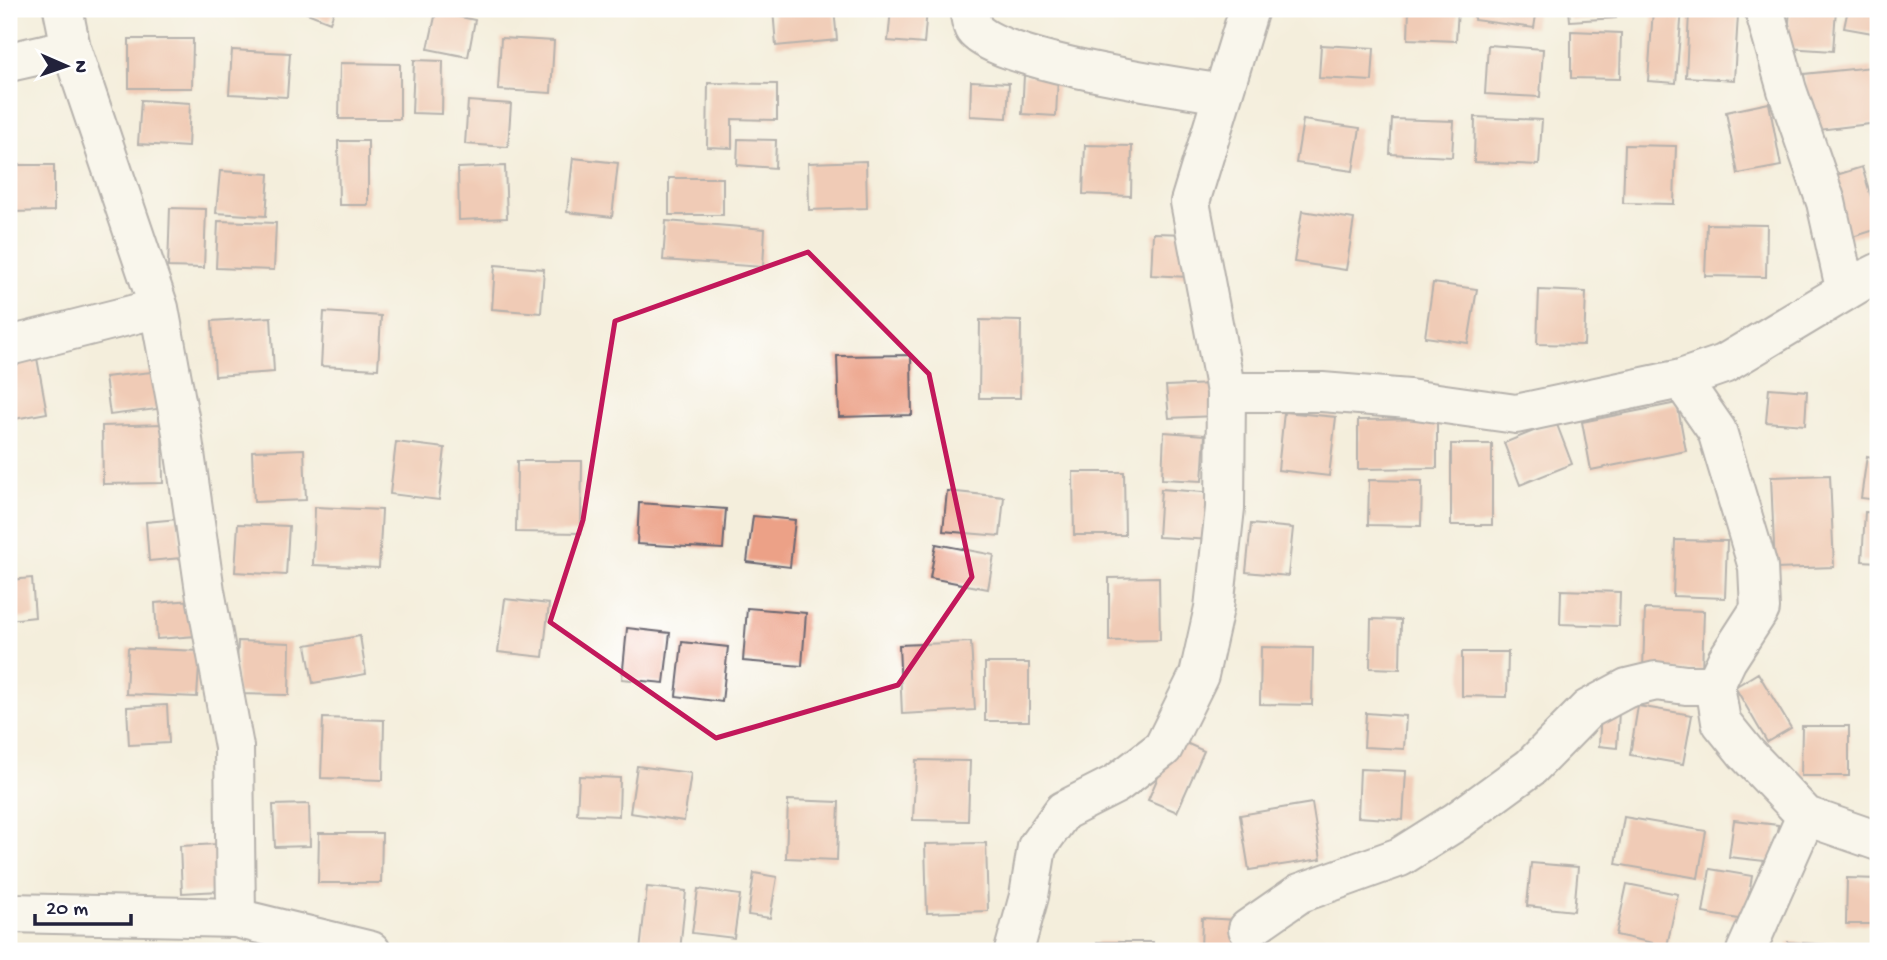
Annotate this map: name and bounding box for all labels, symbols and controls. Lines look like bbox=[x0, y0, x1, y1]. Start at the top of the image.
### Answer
north arrow bbox=[32, 32, 102, 102]
text: N bbox=[68, 60, 91, 73]
scale bar bbox=[35, 883, 131, 927]
text: 20 m bbox=[46, 898, 88, 923]

